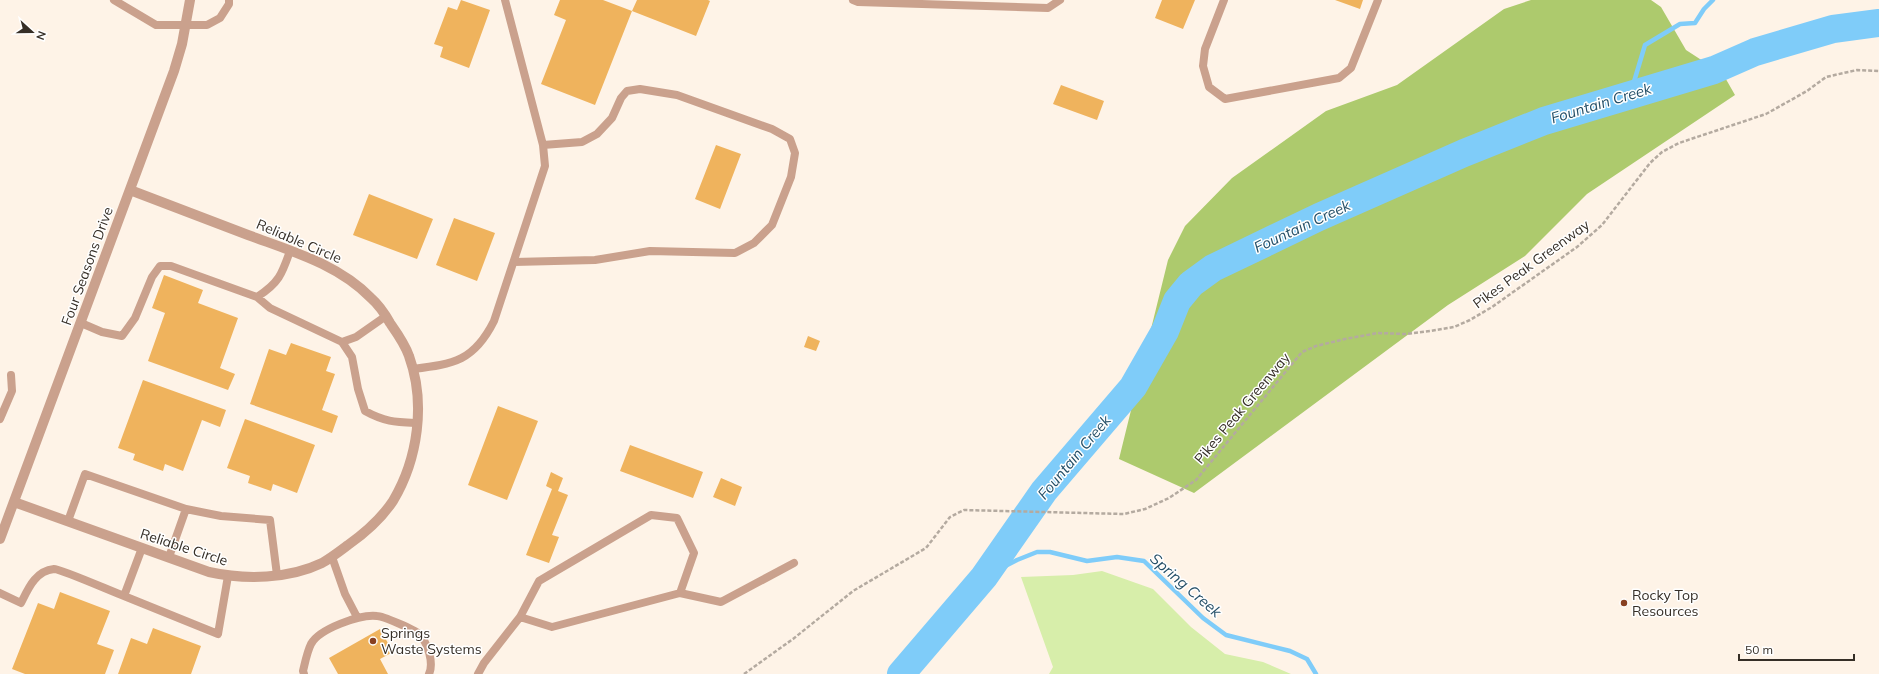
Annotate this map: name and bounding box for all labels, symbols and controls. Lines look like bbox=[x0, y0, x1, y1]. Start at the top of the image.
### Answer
north arrow bbox=[12, 12, 52, 52]
text: N bbox=[33, 29, 49, 42]
water label: Fountain Creek bbox=[1548, 78, 1655, 127]
water label: Fountain Creek bbox=[1251, 195, 1354, 257]
street label: Four Seasons Drive bbox=[57, 204, 117, 328]
street label: Reliable Circle bbox=[254, 215, 344, 267]
street label: Pikes Peak Greenway bbox=[1469, 215, 1593, 312]
street label: Pikes Peak Greenway bbox=[1190, 348, 1294, 467]
water label: Fountain Creek bbox=[1033, 410, 1116, 503]
street label: Reliable Circle bbox=[138, 524, 230, 570]
water label: Spring Creek bbox=[1146, 549, 1227, 622]
place label: Rocky Top Resources bbox=[1632, 586, 1699, 620]
marker: Rocky Top Resources bbox=[1619, 598, 1629, 608]
place label: Springs Waste Systems bbox=[381, 624, 482, 658]
marker: Springs Waste Systems bbox=[368, 636, 378, 646]
scale bar bbox=[1739, 636, 1854, 662]
text: 50 m bbox=[1745, 642, 1773, 657]

